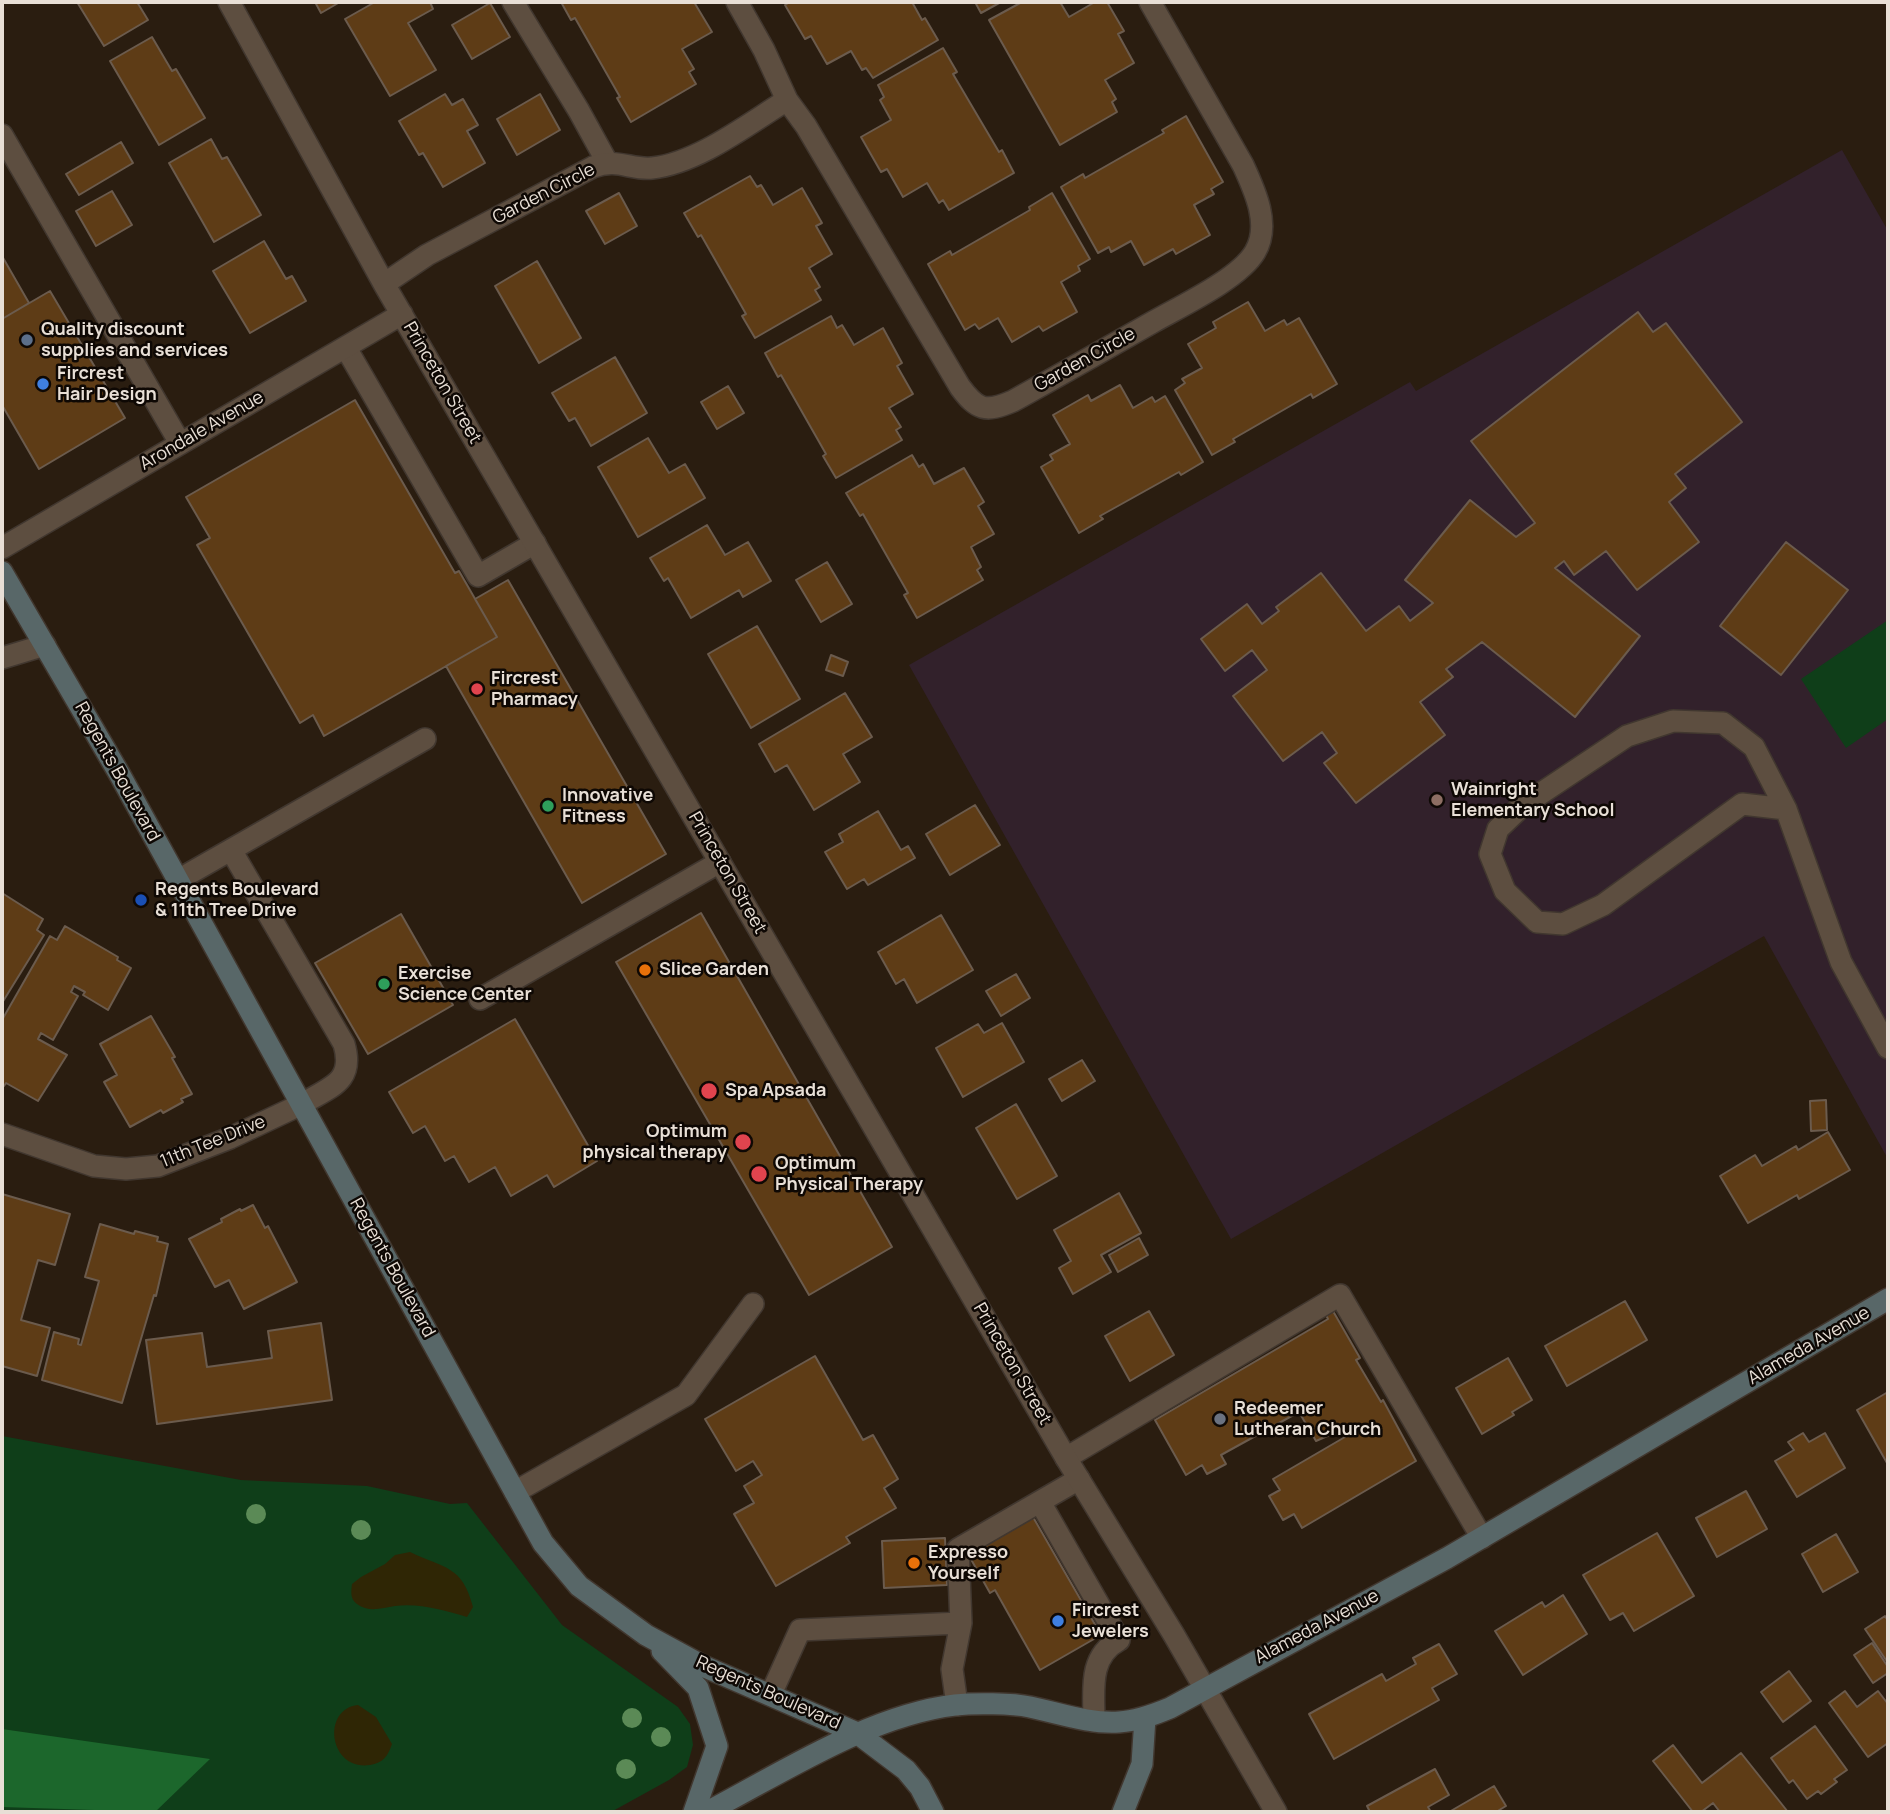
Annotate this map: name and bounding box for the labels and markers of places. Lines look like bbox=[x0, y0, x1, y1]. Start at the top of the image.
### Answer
place label: Quality discount supplies and services bbox=[41, 319, 228, 362]
marker: Quality discount supplies and services bbox=[19, 332, 35, 348]
place label: Fircrest Hair Design bbox=[57, 363, 157, 406]
marker: Fircrest Hair Design bbox=[35, 376, 51, 392]
place label: Fircrest Pharmacy bbox=[491, 668, 578, 710]
marker: Fircrest Pharmacy bbox=[469, 681, 485, 697]
place label: Wainright Elementary School bbox=[1451, 779, 1614, 822]
place label: Innovative Fitness bbox=[562, 785, 653, 828]
marker: Wainright Elementary School bbox=[1429, 792, 1445, 808]
marker: Innovative Fitness bbox=[540, 798, 556, 814]
place label: Regents Boulevard & 11th Tree Drive bbox=[155, 879, 319, 922]
marker: Regents Boulevard & 11th Tree Drive bbox=[133, 892, 149, 908]
place label: Slice Garden bbox=[659, 959, 769, 981]
marker: Slice Garden bbox=[637, 962, 653, 978]
place label: Exercise Science Center bbox=[398, 963, 532, 1006]
marker: Exercise Science Center bbox=[376, 976, 392, 992]
place label: Spa Apsada bbox=[725, 1080, 826, 1102]
marker: Spa Apsada bbox=[699, 1081, 719, 1101]
place label: Optimum physical therapy bbox=[583, 1121, 727, 1164]
marker: Optimum physical therapy bbox=[733, 1132, 753, 1152]
place label: Optimum Physical Therapy bbox=[775, 1153, 923, 1196]
marker: Optimum Physical Therapy bbox=[749, 1164, 769, 1184]
place label: Redeemer Lutheran Church bbox=[1234, 1398, 1381, 1440]
marker: Redeemer Lutheran Church bbox=[1212, 1411, 1228, 1427]
place label: Expresso Yourself bbox=[928, 1542, 1008, 1584]
marker: Expresso Yourself bbox=[906, 1555, 922, 1571]
place label: Fircrest Jewelers bbox=[1072, 1600, 1149, 1642]
marker: Fircrest Jewelers bbox=[1050, 1613, 1066, 1629]

